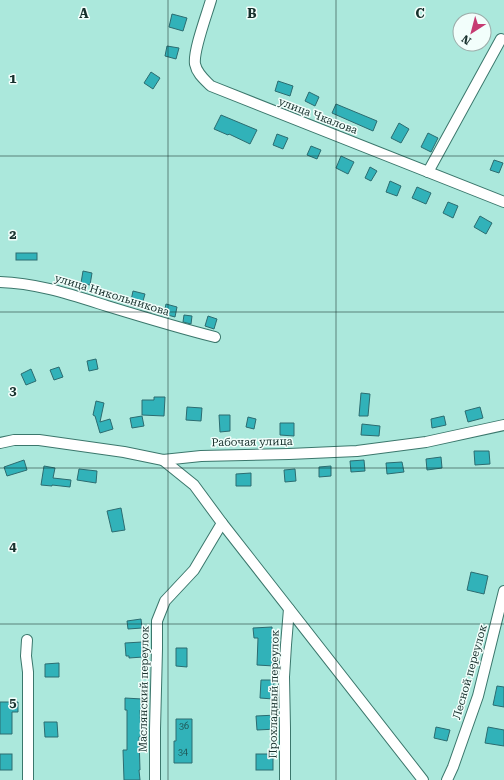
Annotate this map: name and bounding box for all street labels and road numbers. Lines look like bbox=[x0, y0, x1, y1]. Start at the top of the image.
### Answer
street label: улица Чкалова bbox=[277, 95, 359, 137]
street label: улица Никольникова bbox=[53, 271, 171, 319]
street label: Рабочая улица bbox=[211, 435, 293, 449]
street label: Лесной переулок bbox=[450, 623, 490, 721]
street label: Маслянский переулок bbox=[136, 626, 152, 752]
street label: Прохладный переулок bbox=[266, 629, 282, 759]

